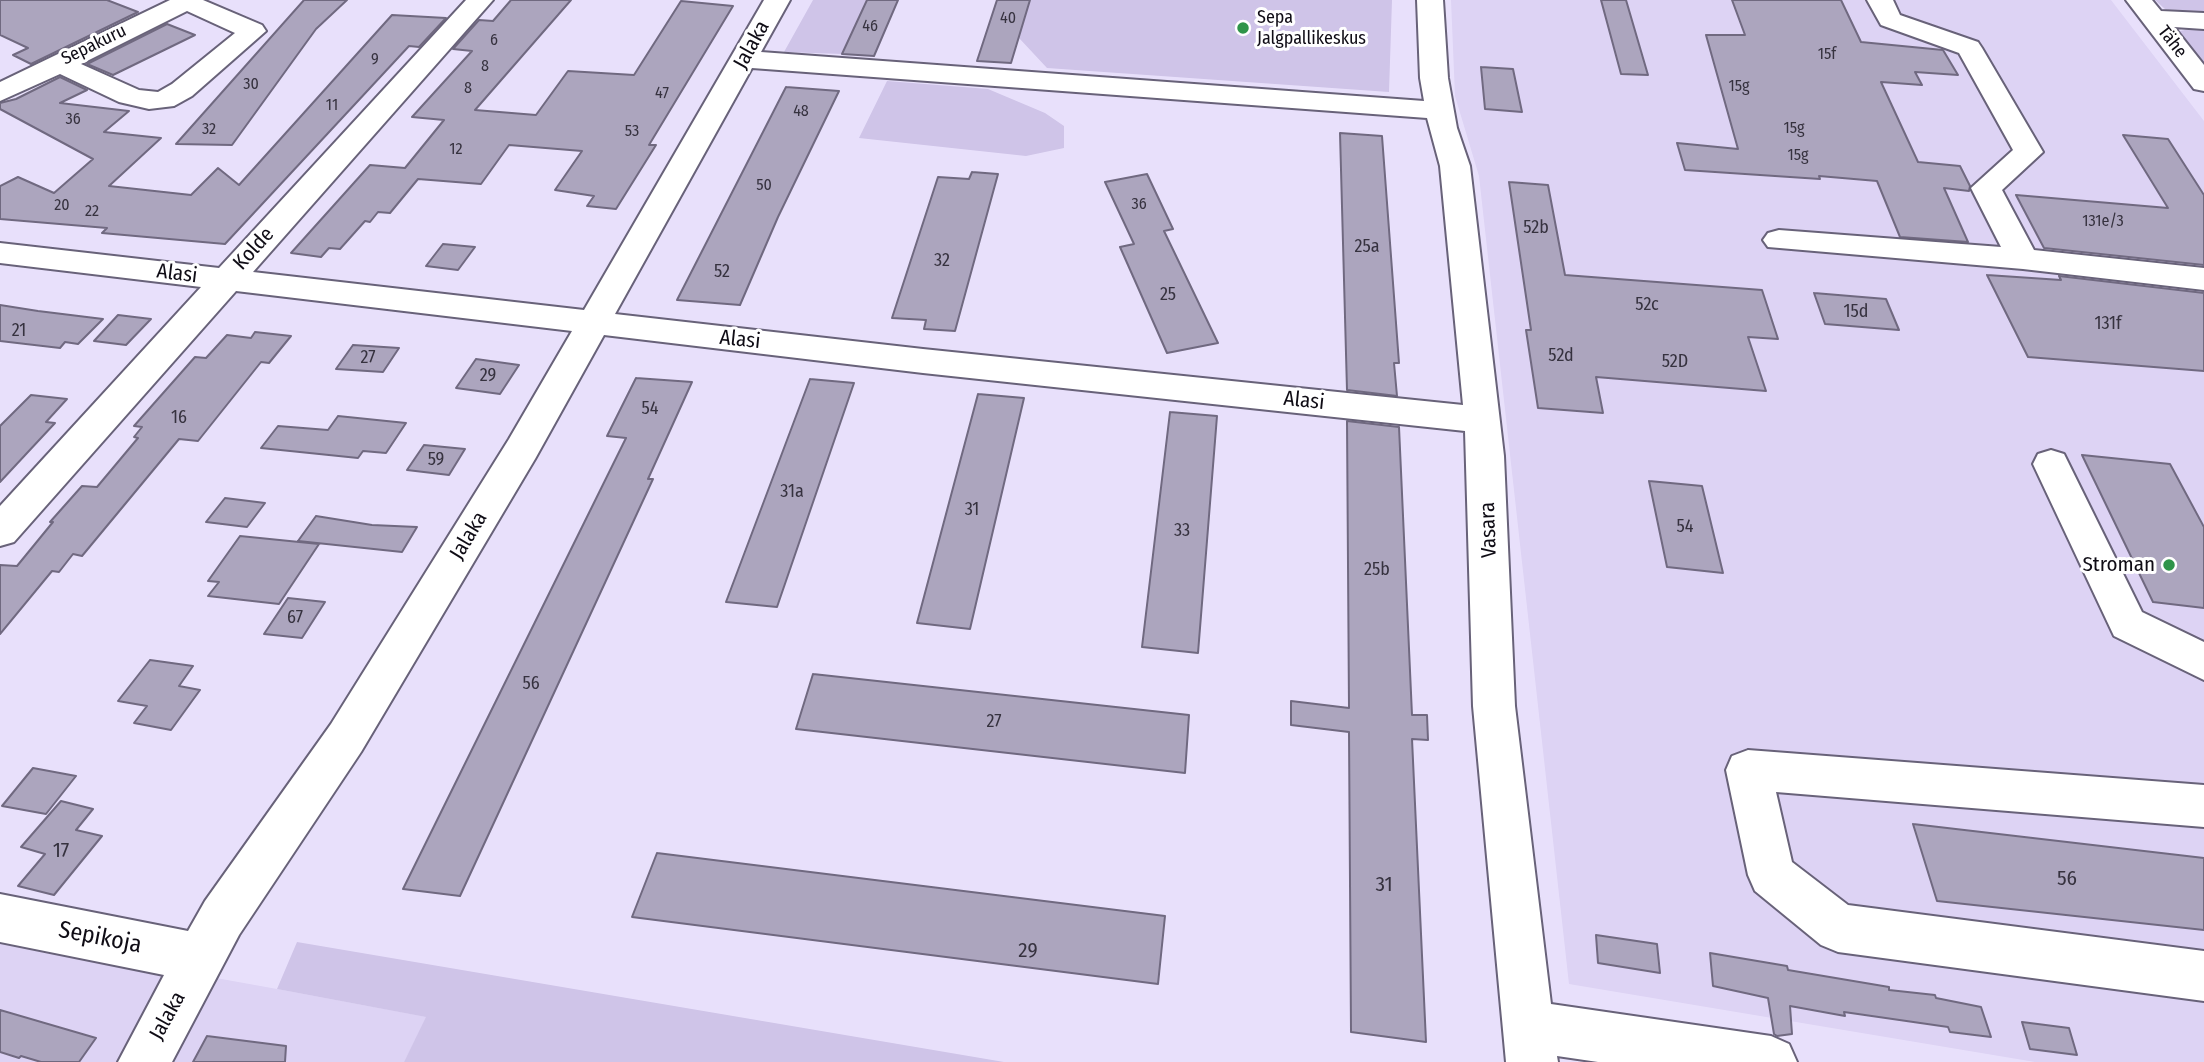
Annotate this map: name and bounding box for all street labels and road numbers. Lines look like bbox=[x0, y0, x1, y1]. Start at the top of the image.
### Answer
street label: Jalaka bbox=[729, 16, 775, 74]
street label: Sepakuru bbox=[58, 20, 130, 70]
street label: Tähe bbox=[2153, 22, 2191, 62]
street label: Kolde bbox=[228, 222, 280, 276]
street label: Alasi bbox=[155, 259, 199, 289]
street label: Alasi bbox=[718, 325, 762, 355]
street label: Alasi bbox=[1282, 386, 1326, 416]
street label: Vasara bbox=[1475, 502, 1503, 558]
street label: Jalaka bbox=[445, 508, 493, 564]
street label: Sepikoja bbox=[56, 916, 144, 960]
street label: Jalaka bbox=[145, 987, 191, 1045]

